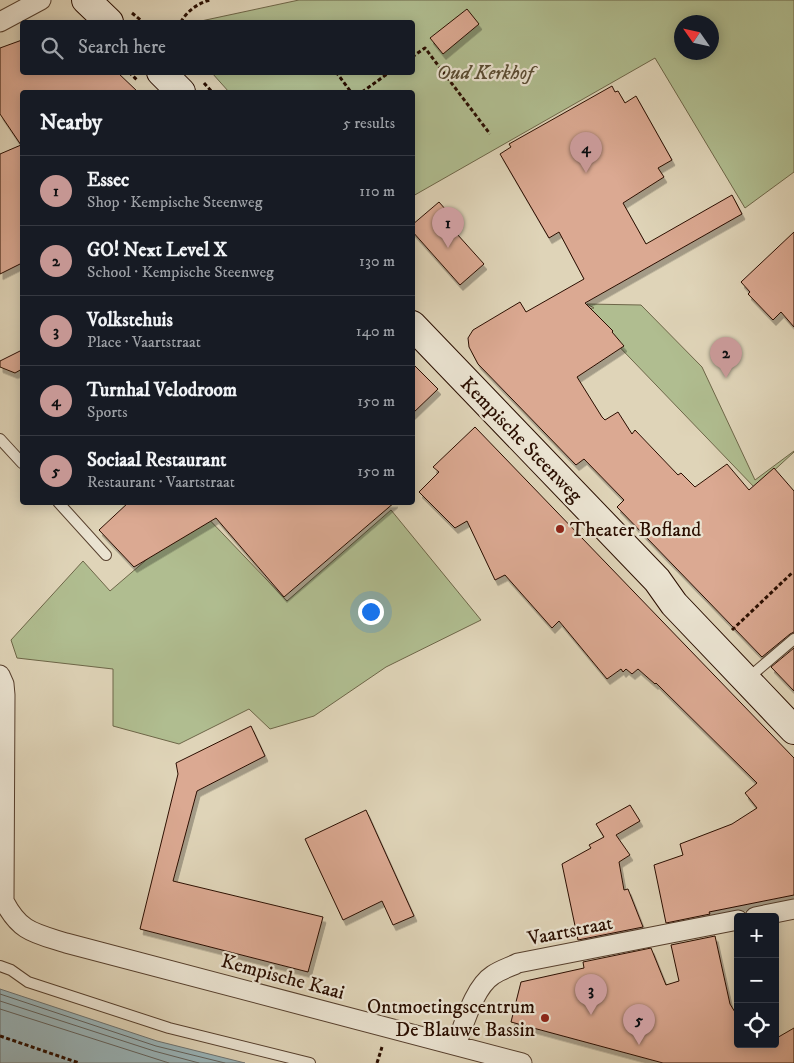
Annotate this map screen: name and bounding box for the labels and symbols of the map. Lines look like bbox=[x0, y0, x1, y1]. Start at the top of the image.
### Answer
north arrow bbox=[674, 15, 719, 60]
park label: Oud Kerkhof bbox=[437, 61, 538, 86]
pin: 4 bbox=[570, 132, 602, 173]
pin: 1 bbox=[432, 207, 464, 248]
pin: 2 bbox=[710, 337, 742, 378]
street label: Kempische Steenweg bbox=[455, 372, 587, 508]
place label: Theater Bofland bbox=[570, 518, 701, 543]
marker: Theater Bofland bbox=[554, 523, 566, 535]
your location bbox=[358, 599, 384, 625]
street label: Vaartstraat bbox=[525, 911, 615, 952]
street label: Kempische Kaai bbox=[218, 949, 347, 1006]
pin: 3 bbox=[575, 974, 607, 1015]
place label: Ontmoetingscentrum De Blauwe Bassin bbox=[367, 995, 536, 1043]
pin: 5 bbox=[623, 1004, 655, 1045]
marker: Ontmoetingscentrum De Blauwe Bassin bbox=[539, 1012, 551, 1024]

